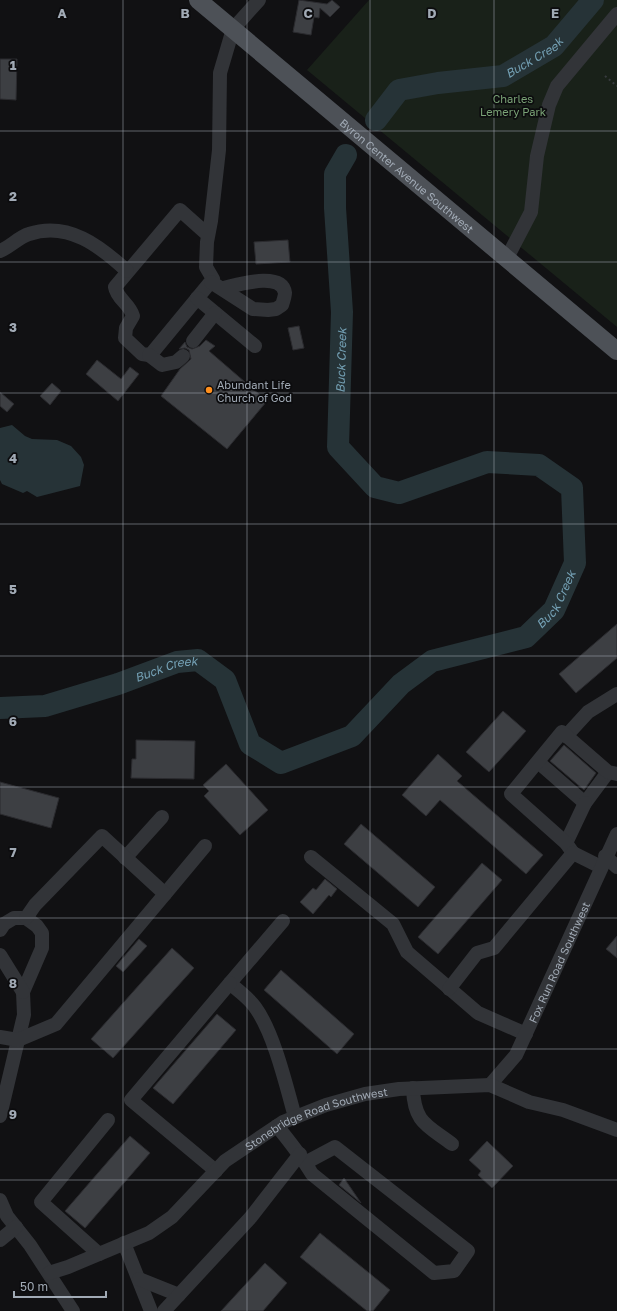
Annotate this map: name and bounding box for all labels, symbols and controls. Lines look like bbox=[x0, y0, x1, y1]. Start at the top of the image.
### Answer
text: A bbox=[57, 5, 67, 21]
text: B bbox=[180, 5, 190, 21]
text: C bbox=[303, 5, 313, 21]
text: D bbox=[427, 5, 437, 21]
text: E bbox=[551, 5, 559, 21]
water label: Buck Creek bbox=[502, 33, 567, 81]
text: 1 bbox=[10, 57, 17, 73]
park label: Charles Lemery Park bbox=[480, 92, 546, 118]
street label: Byron Center Avenue Southwest bbox=[338, 116, 477, 235]
text: 2 bbox=[9, 188, 17, 204]
text: 3 bbox=[9, 319, 17, 335]
water label: Buck Creek bbox=[332, 326, 349, 393]
place label: Abundant Life Church of God bbox=[217, 378, 292, 404]
marker: Abundant Life Church of God bbox=[204, 385, 214, 395]
text: 4 bbox=[9, 450, 17, 466]
water label: Buck Creek bbox=[533, 567, 579, 631]
text: 5 bbox=[9, 581, 17, 597]
water label: Buck Creek bbox=[132, 652, 199, 685]
text: 6 bbox=[9, 713, 17, 729]
text: 7 bbox=[9, 844, 17, 860]
street label: Fox Run Road Southwest bbox=[525, 899, 592, 1025]
text: 8 bbox=[9, 975, 17, 991]
street label: Stonebridge Road Southwest bbox=[242, 1084, 388, 1152]
text: 9 bbox=[9, 1106, 17, 1122]
scale bar bbox=[14, 1273, 106, 1299]
text: 50 m bbox=[20, 1279, 48, 1294]

